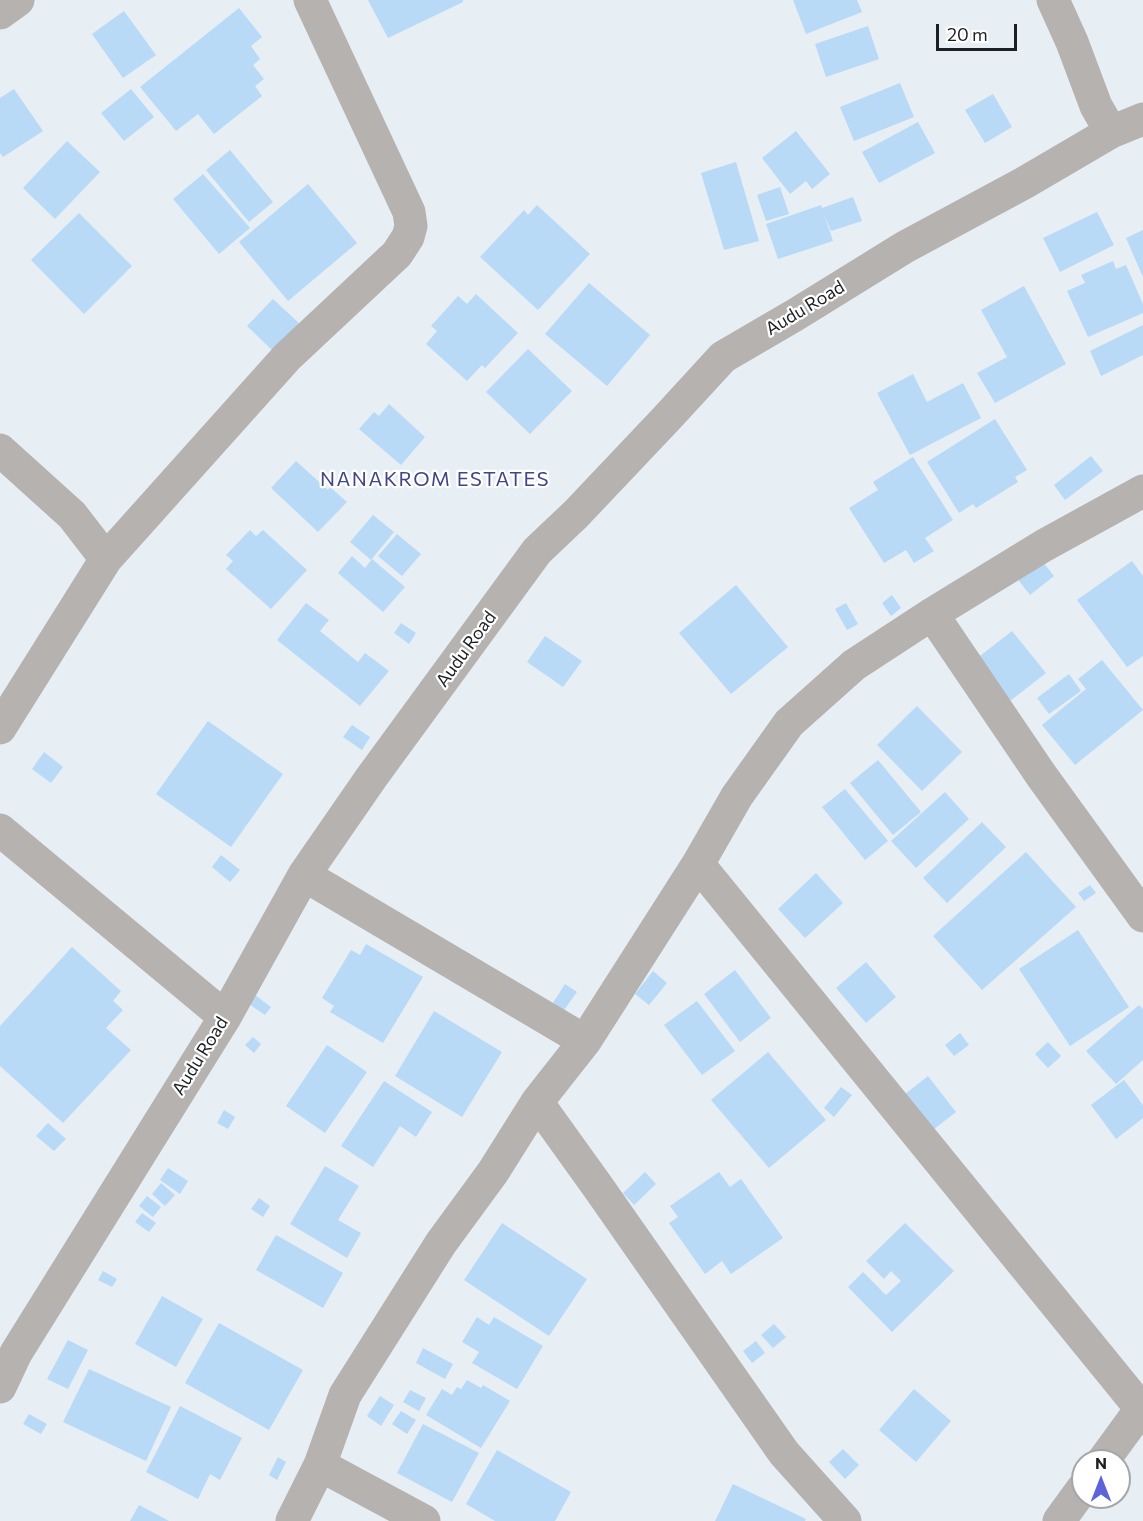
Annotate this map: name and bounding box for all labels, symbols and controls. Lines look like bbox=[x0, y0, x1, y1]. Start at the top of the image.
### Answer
scale bar bbox=[939, 12, 1020, 50]
text: 20 m bbox=[947, 23, 988, 45]
street label: Audu Road bbox=[762, 276, 848, 340]
district label: NANAKROM ESTATES bbox=[320, 467, 550, 491]
street label: Audu Road bbox=[431, 607, 501, 691]
street label: Audu Road bbox=[167, 1013, 233, 1099]
north arrow bbox=[1071, 1449, 1131, 1509]
text: N bbox=[1095, 1453, 1107, 1472]

